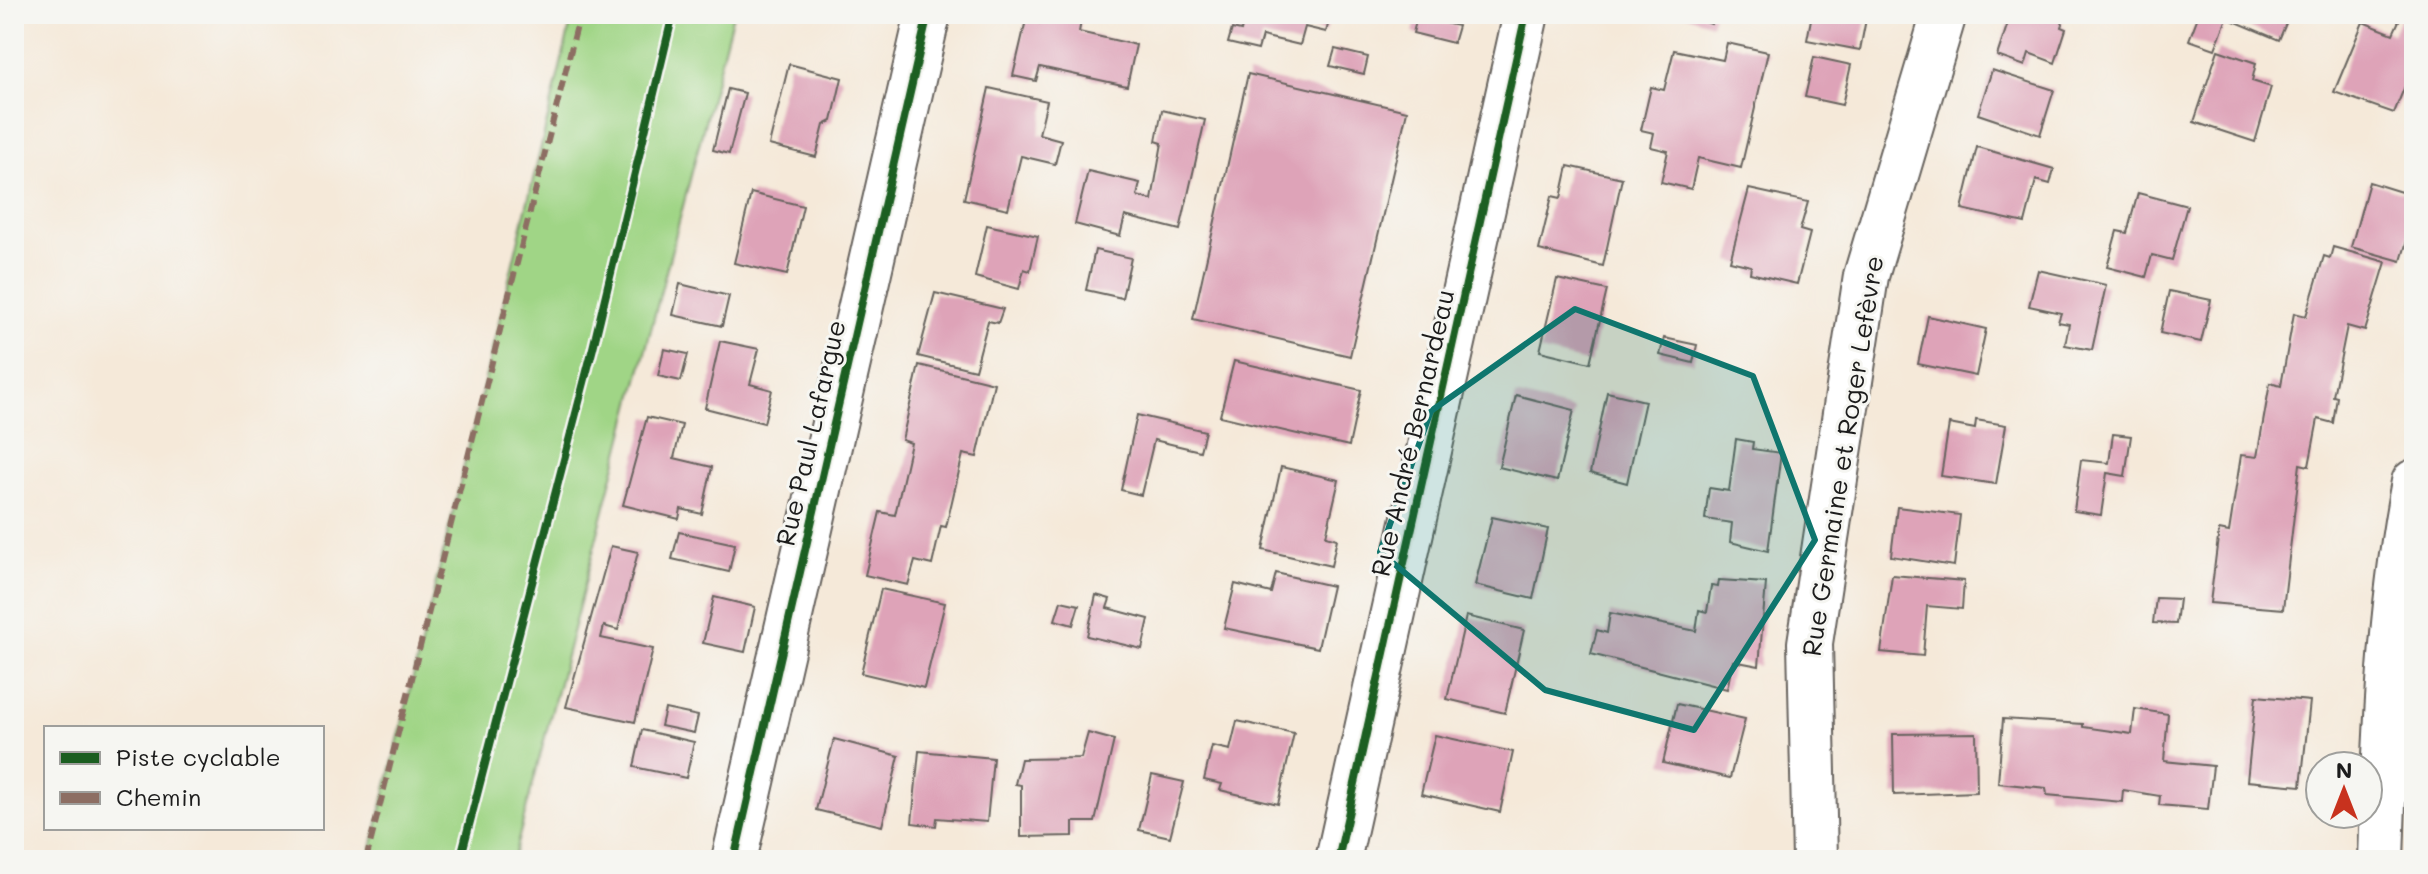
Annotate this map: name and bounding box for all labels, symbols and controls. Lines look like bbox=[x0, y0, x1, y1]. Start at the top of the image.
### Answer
street label: Rue Germaine et Roger Lefèvre bbox=[1794, 253, 1890, 658]
street label: Rue André Bernardeau bbox=[1362, 286, 1462, 580]
street label: Rue Paul Lafargue bbox=[767, 316, 853, 549]
legend bbox=[44, 726, 324, 830]
text: Piste cyclable bbox=[116, 741, 281, 772]
north arrow bbox=[2304, 750, 2384, 830]
text: N bbox=[2336, 755, 2352, 784]
text: Chemin bbox=[116, 781, 201, 812]

